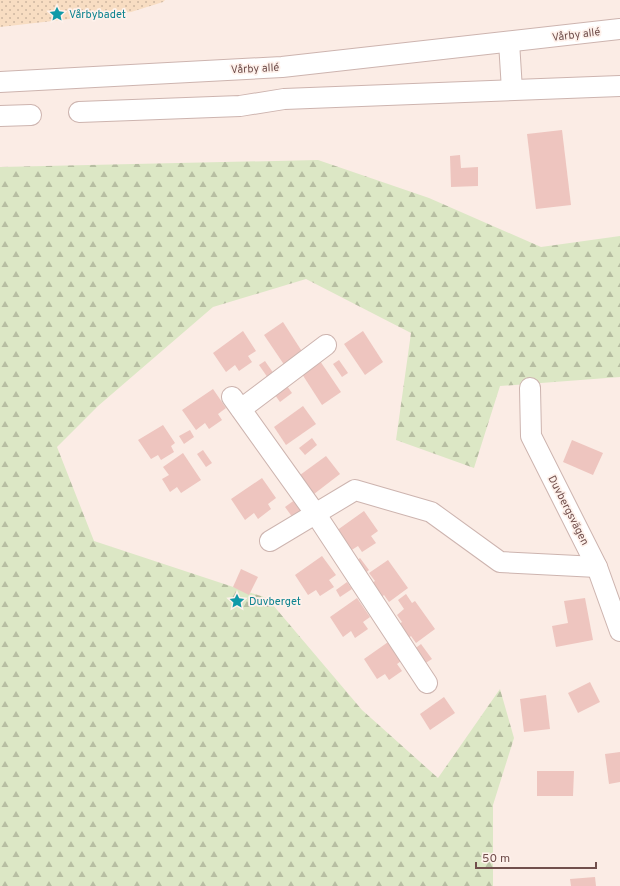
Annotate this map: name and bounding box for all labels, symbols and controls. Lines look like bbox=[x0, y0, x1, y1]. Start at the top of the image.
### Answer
place icon: Vårbybadet bbox=[48, 5, 66, 23]
place label: Vårbybadet bbox=[69, 8, 126, 22]
street label: Vårby allé bbox=[551, 25, 601, 45]
street label: Vårby allé bbox=[230, 61, 280, 77]
street label: Duvbergsvägen bbox=[544, 473, 592, 548]
place icon: Duvberget bbox=[228, 592, 246, 610]
place label: Duvberget bbox=[249, 595, 301, 609]
scale bar bbox=[476, 844, 596, 870]
text: 50 m bbox=[482, 851, 510, 867]

